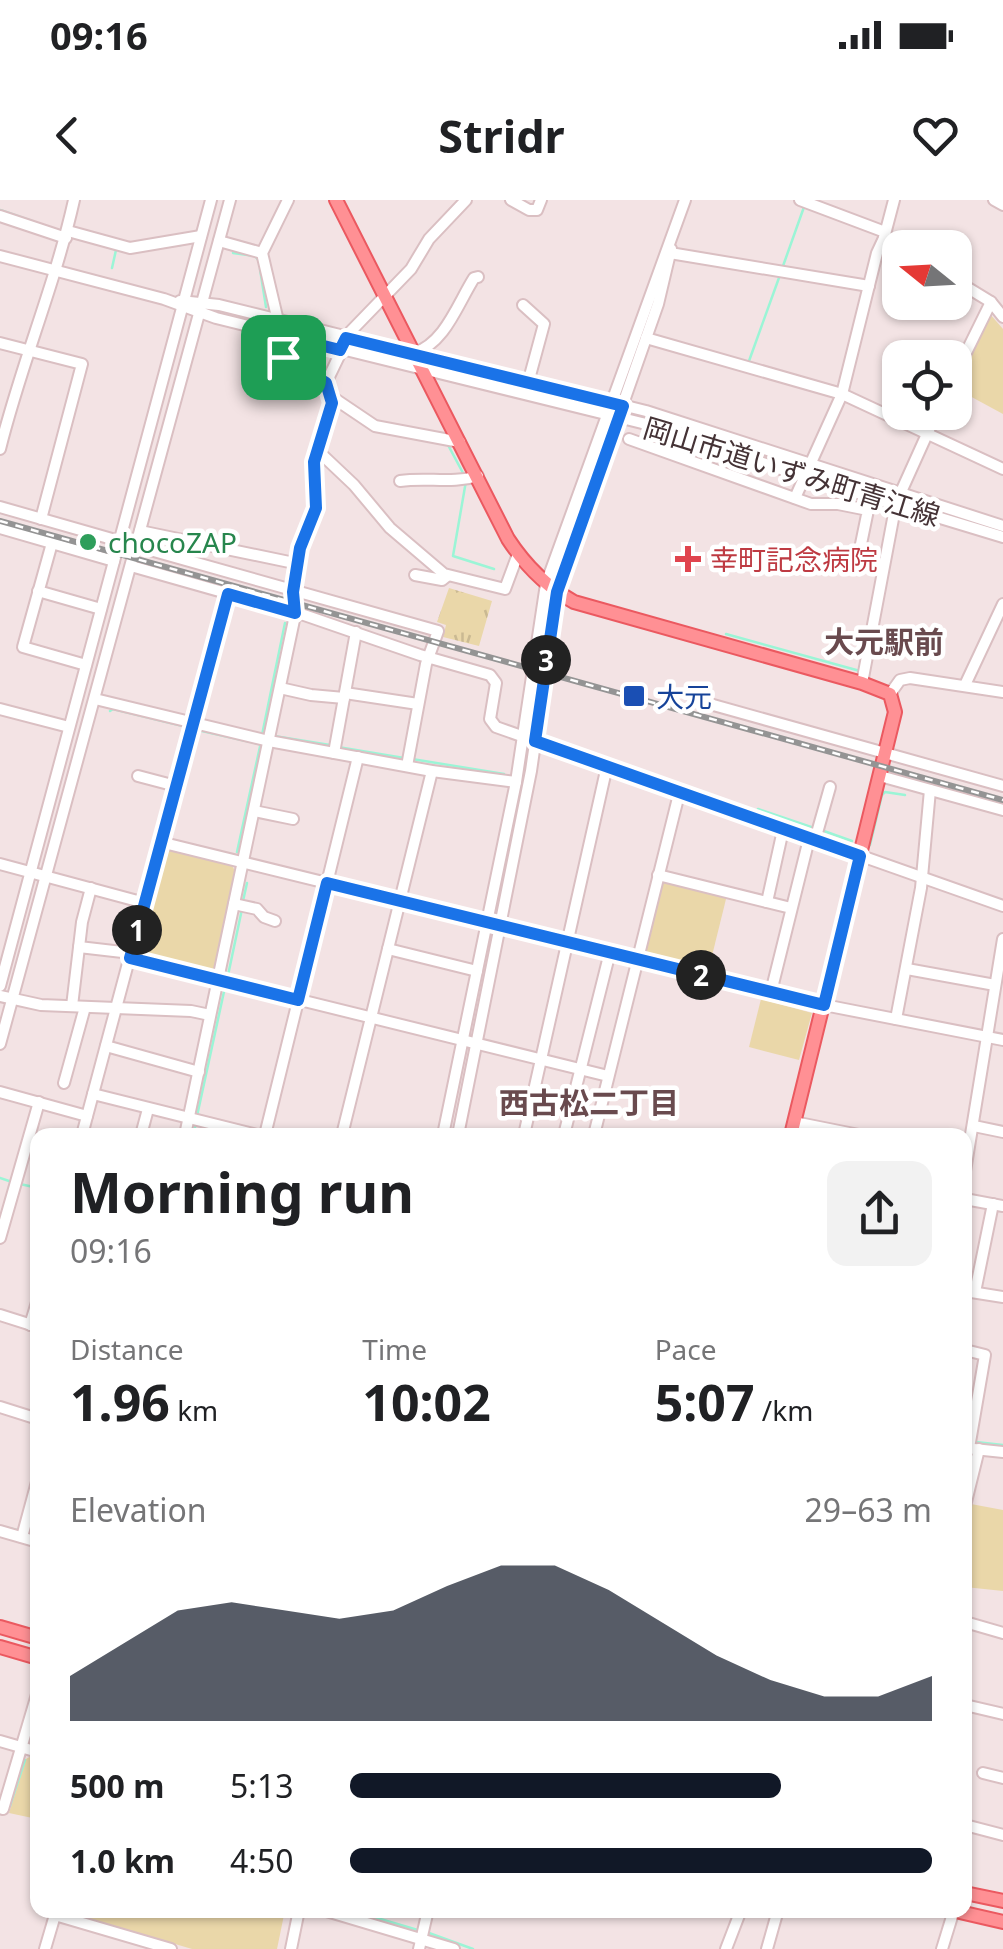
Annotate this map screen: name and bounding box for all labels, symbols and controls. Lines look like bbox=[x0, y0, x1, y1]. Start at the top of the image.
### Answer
text: 09:16 bbox=[50, 9, 148, 61]
text: Stridr bbox=[438, 105, 565, 166]
icon: back bbox=[40, 108, 95, 163]
icon: heart bbox=[908, 108, 963, 163]
north arrow bbox=[882, 230, 972, 320]
map controls bbox=[882, 230, 972, 430]
pin bbox=[241, 315, 326, 400]
icon: arrive bbox=[256, 330, 311, 385]
button: locate bbox=[882, 340, 972, 430]
street label: 岡山市道いずみ町青江線 bbox=[639, 408, 945, 534]
place label: chocoZAP bbox=[108, 523, 237, 561]
marker: chocoZAP bbox=[77, 531, 99, 553]
place label: 幸町記念病院 bbox=[710, 540, 878, 578]
marker: 幸町記念病院 bbox=[675, 546, 701, 572]
district label: 大元駅前 bbox=[824, 621, 944, 662]
pin: 3 bbox=[521, 635, 571, 685]
text: 3 bbox=[538, 641, 554, 679]
place label: 大元 bbox=[656, 677, 712, 715]
marker: 大元 bbox=[621, 683, 647, 709]
pin: 1 bbox=[112, 905, 162, 955]
text: 1 bbox=[129, 911, 145, 949]
pin: 2 bbox=[676, 950, 726, 1000]
text: 2 bbox=[693, 956, 709, 994]
district label: 西古松二丁目 bbox=[499, 1082, 679, 1123]
text: Morning run bbox=[70, 1154, 414, 1229]
button: share bbox=[827, 1161, 932, 1266]
text: 09:16 bbox=[70, 1229, 152, 1272]
text: Distance bbox=[70, 1330, 183, 1368]
text: Time bbox=[362, 1330, 427, 1368]
text: Pace bbox=[655, 1330, 717, 1368]
text: 1.96 bbox=[70, 1368, 170, 1436]
text: 10:02 bbox=[362, 1368, 491, 1436]
text: 5:07 bbox=[655, 1368, 755, 1436]
text: km bbox=[170, 1391, 218, 1429]
text: /km bbox=[755, 1391, 813, 1429]
text: Elevation bbox=[70, 1488, 207, 1531]
text: 29–63 m bbox=[805, 1488, 932, 1531]
text: 500 m bbox=[70, 1764, 164, 1807]
text: 5:13 bbox=[230, 1764, 294, 1807]
text: 1.0 km bbox=[70, 1839, 175, 1882]
text: 4:50 bbox=[230, 1839, 294, 1882]

